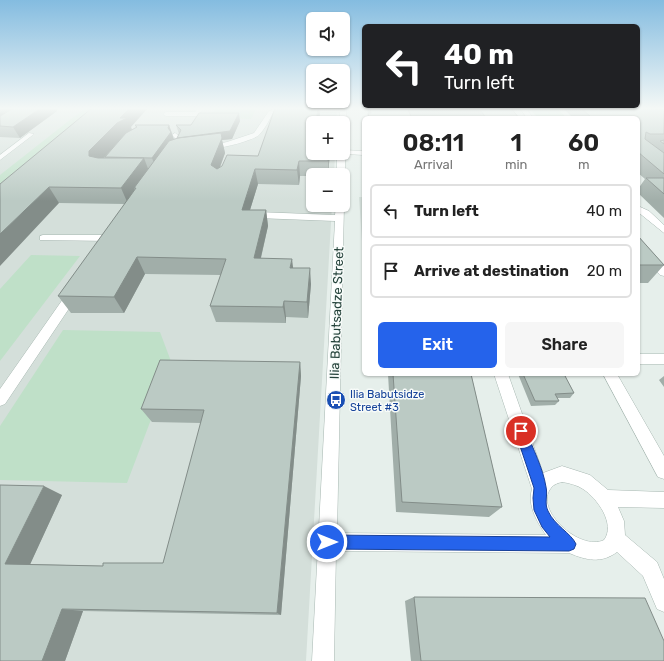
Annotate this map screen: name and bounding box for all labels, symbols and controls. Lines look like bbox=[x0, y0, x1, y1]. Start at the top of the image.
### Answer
map controls bbox=[306, 12, 350, 212]
button: sound bbox=[306, 12, 350, 56]
text: 40 m bbox=[444, 38, 514, 71]
icon: left bbox=[378, 40, 430, 92]
button: layers bbox=[306, 64, 350, 108]
text: Turn left bbox=[444, 72, 514, 94]
button: + bbox=[306, 116, 350, 160]
text: 08:11 bbox=[403, 129, 464, 157]
text: 1 bbox=[510, 129, 522, 157]
text: 60 bbox=[568, 129, 599, 157]
text: Arrival bbox=[414, 157, 453, 172]
text: min bbox=[505, 157, 528, 172]
text: m bbox=[578, 157, 590, 172]
button: − bbox=[306, 168, 350, 212]
icon: left bbox=[380, 200, 402, 222]
text: Turn left bbox=[414, 202, 479, 220]
text: 40 m bbox=[586, 202, 622, 220]
street label: Ilia Babutsadze Street bbox=[327, 246, 346, 380]
icon: arrive bbox=[380, 260, 402, 282]
text: Arrive at destination bbox=[414, 262, 569, 280]
text: 20 m bbox=[587, 262, 622, 280]
button: Exit bbox=[378, 322, 497, 368]
button: Share bbox=[505, 322, 624, 368]
place label: Ilia Babutsidze Street #3 bbox=[350, 388, 425, 414]
bus stop icon: Ilia Babutsidze Street #3 bbox=[325, 389, 347, 411]
pin bbox=[504, 414, 538, 448]
icon: arrive bbox=[510, 420, 532, 442]
position arrow bbox=[306, 521, 348, 563]

